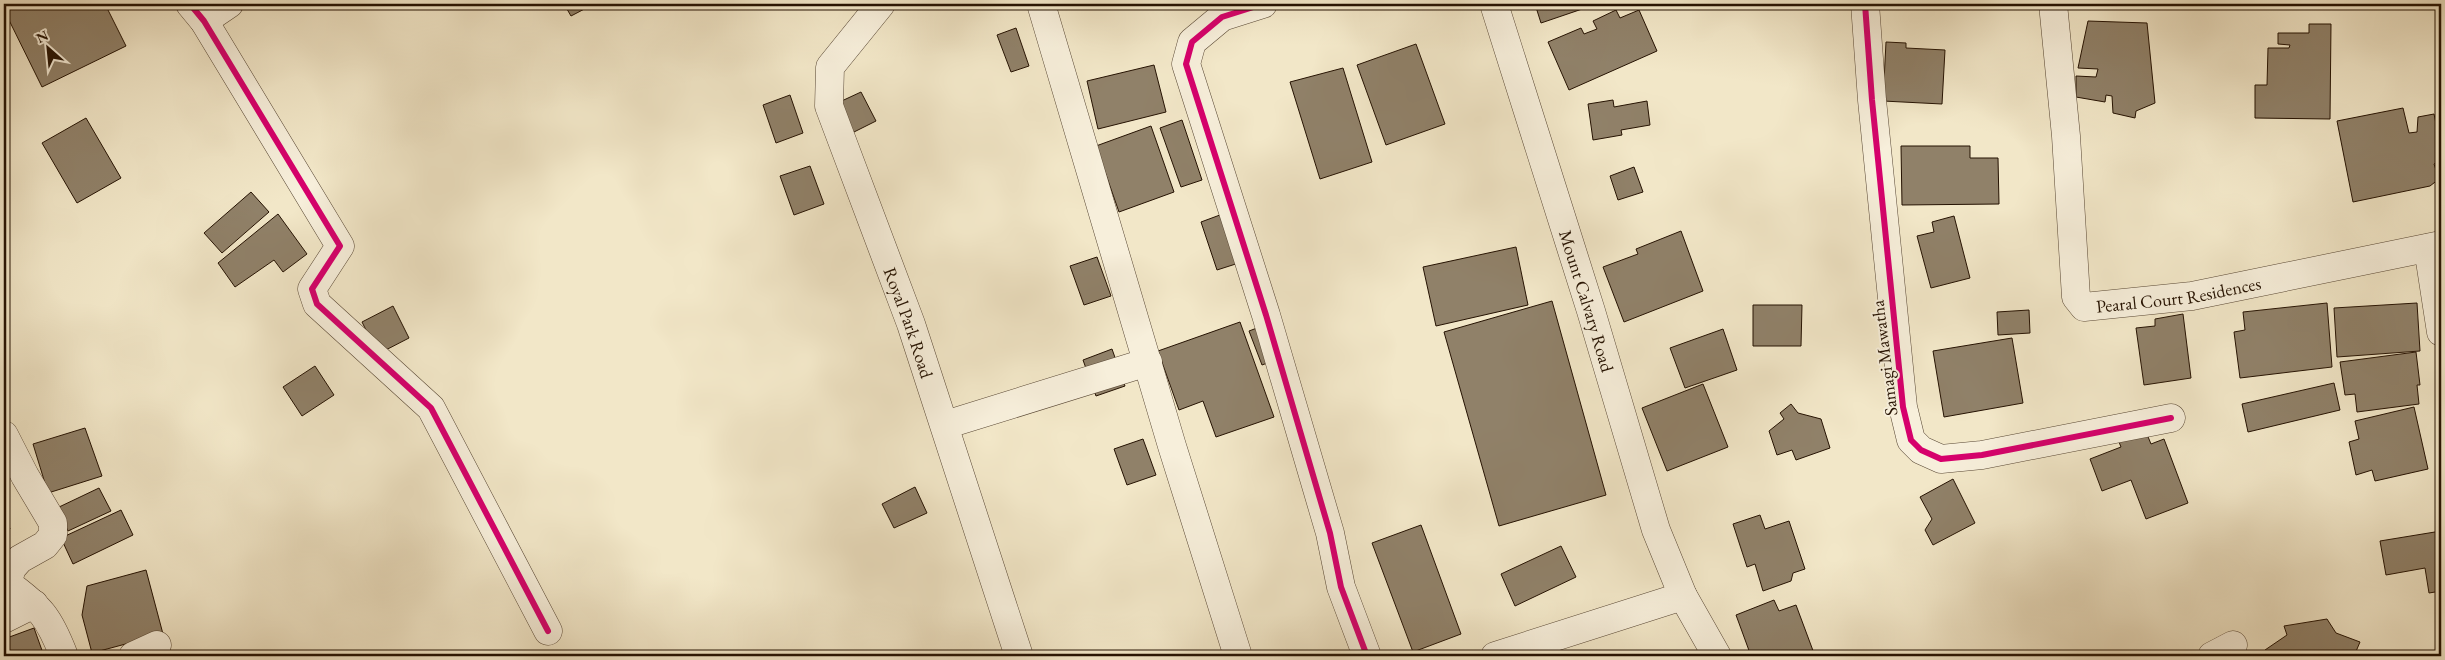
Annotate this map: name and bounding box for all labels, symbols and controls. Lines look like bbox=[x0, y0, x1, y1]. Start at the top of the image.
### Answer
north arrow bbox=[22, 22, 72, 72]
text: N bbox=[33, 26, 52, 47]
street label: Mount Calvary Road bbox=[1555, 227, 1620, 375]
street label: Royal Park Road bbox=[879, 264, 940, 382]
street label: Pearal Court Residences bbox=[2095, 271, 2263, 317]
street label: Samagi Mawatha bbox=[1865, 298, 1903, 417]

